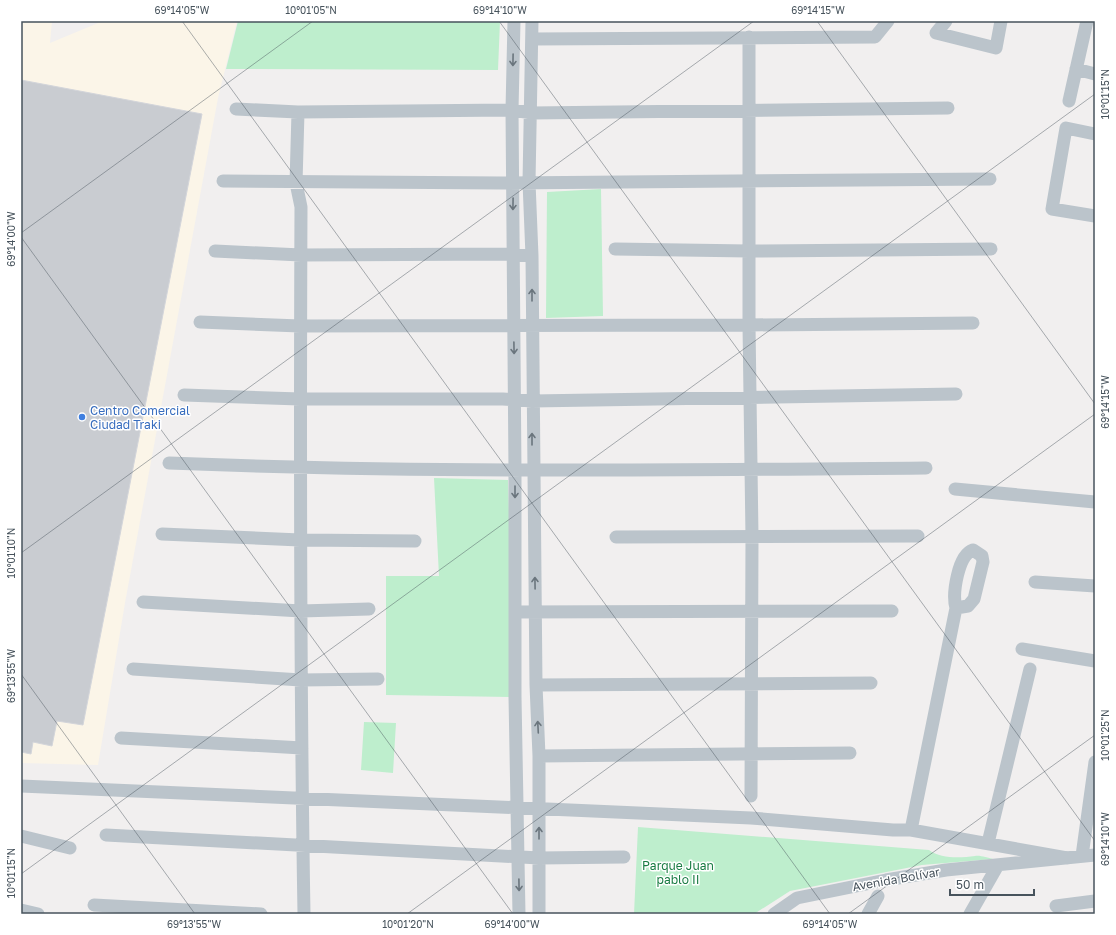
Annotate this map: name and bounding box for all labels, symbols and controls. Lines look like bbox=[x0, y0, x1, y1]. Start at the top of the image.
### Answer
text: 69°14'05"W bbox=[155, 4, 210, 16]
text: 10°01'05"N bbox=[285, 4, 337, 16]
text: 69°14'10"W bbox=[473, 4, 527, 16]
text: 69°14'15"W bbox=[791, 4, 845, 16]
one-way arrow bbox=[509, 53, 517, 66]
text: 10°01'15"N bbox=[1099, 69, 1111, 119]
one-way arrow bbox=[509, 197, 517, 210]
text: 69°14'00"W bbox=[5, 211, 17, 267]
one-way arrow bbox=[528, 289, 536, 302]
one-way arrow bbox=[510, 341, 517, 354]
text: 69°14'15"W bbox=[1099, 375, 1111, 429]
place label: Centro Comercial Ciudad Traki bbox=[90, 403, 190, 432]
marker: Centro Comercial Ciudad Traki bbox=[77, 412, 87, 422]
one-way arrow bbox=[528, 433, 536, 446]
one-way arrow bbox=[511, 485, 519, 498]
text: 10°01'10"N bbox=[5, 528, 17, 578]
one-way arrow bbox=[531, 577, 539, 590]
text: 69°13'55"W bbox=[5, 649, 17, 703]
text: 10°01'25"N bbox=[1099, 709, 1111, 761]
one-way arrow bbox=[534, 721, 541, 734]
text: 69°14'10"W bbox=[1099, 812, 1111, 866]
one-way arrow bbox=[535, 827, 543, 840]
text: 10°01'15"N bbox=[5, 848, 17, 898]
park label: Parque Juan pablo II bbox=[642, 858, 714, 887]
street label: Avenida Bolívar bbox=[851, 864, 941, 894]
scale bar bbox=[950, 871, 1034, 897]
text: 50 m bbox=[956, 877, 984, 892]
one-way arrow bbox=[515, 878, 523, 891]
text: 69°13'55"W bbox=[167, 918, 221, 930]
text: 10°01'20"N bbox=[382, 918, 434, 930]
text: 69°14'00"W bbox=[484, 918, 540, 930]
text: 69°14'05"W bbox=[803, 918, 858, 930]

